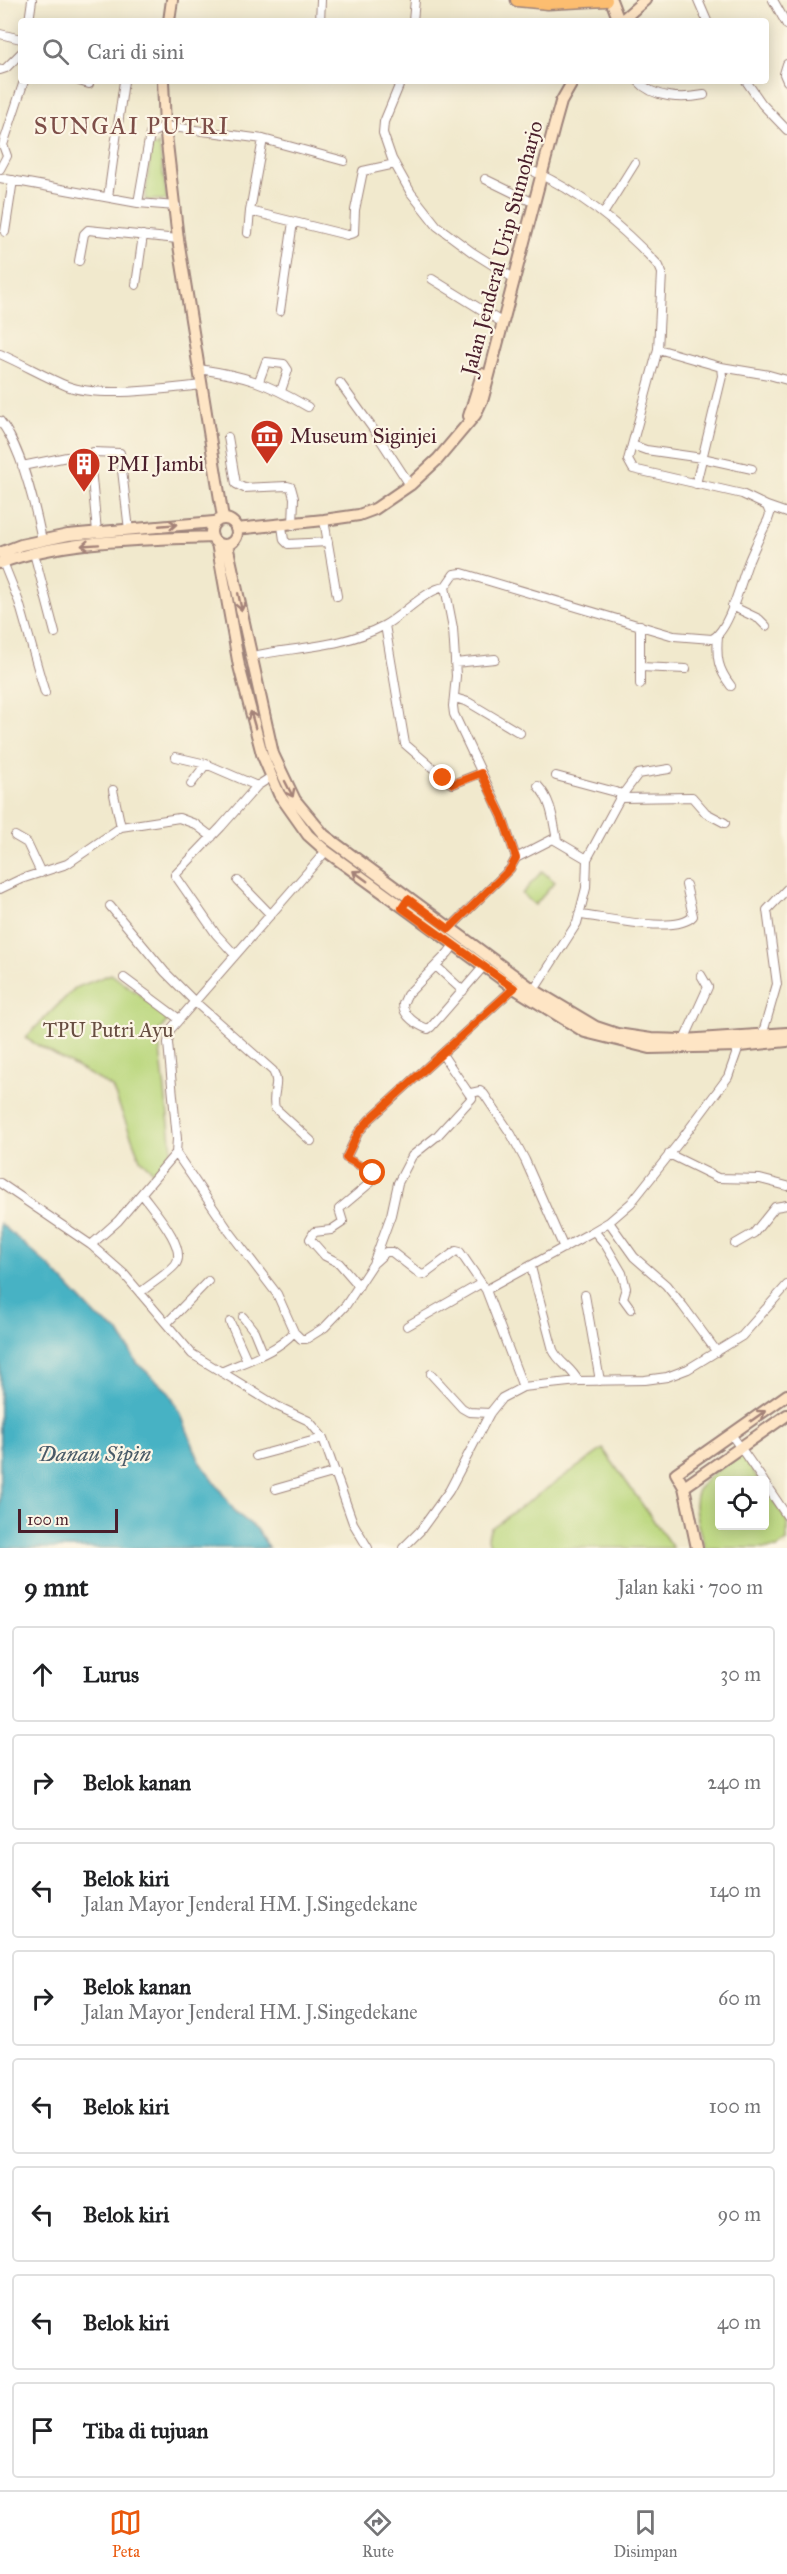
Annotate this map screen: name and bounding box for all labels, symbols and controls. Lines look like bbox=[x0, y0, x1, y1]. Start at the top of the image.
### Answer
search box bbox=[18, 18, 769, 84]
icon: search bbox=[39, 35, 72, 68]
text: Cari di sini bbox=[87, 38, 184, 65]
district label: SUNGAI PUTRI bbox=[34, 111, 230, 141]
street label: Jalan Jenderal Urip Sumoharjo bbox=[455, 118, 549, 380]
museum icon: Museum Siginjei bbox=[249, 418, 285, 465]
place label: Museum Siginjei bbox=[290, 423, 437, 449]
building icon: PMI Jambi bbox=[66, 446, 102, 493]
place label: PMI Jambi bbox=[107, 451, 205, 477]
one-way arrow bbox=[158, 519, 178, 530]
one-way arrow bbox=[81, 540, 101, 551]
one-way arrow bbox=[235, 591, 246, 611]
one-way arrow bbox=[246, 711, 258, 730]
route end bbox=[429, 764, 455, 790]
one-way arrow bbox=[284, 780, 296, 798]
one-way arrow bbox=[352, 870, 368, 882]
park label: TPU Putri Ayu bbox=[43, 1017, 173, 1043]
route start bbox=[359, 1159, 385, 1185]
one-way arrow bbox=[750, 1409, 766, 1422]
water label: Danau Sipin bbox=[37, 1440, 151, 1467]
map controls bbox=[715, 1476, 769, 1530]
button: locate bbox=[715, 1476, 769, 1530]
scale bar bbox=[18, 1506, 118, 1534]
text: 100 m bbox=[27, 1510, 69, 1529]
text: 9 mnt bbox=[24, 1571, 89, 1603]
text: Jalan kaki · 700 m bbox=[617, 1575, 763, 1599]
icon: ahead bbox=[26, 1658, 59, 1691]
text: Lurus bbox=[83, 1661, 139, 1688]
text: 30 m bbox=[720, 1662, 761, 1686]
icon: right bbox=[26, 1766, 59, 1799]
text: Belok kanan bbox=[83, 1769, 191, 1796]
text: 240 m bbox=[707, 1770, 761, 1794]
text: Belok kiri bbox=[83, 1865, 169, 1892]
icon: left bbox=[26, 1874, 59, 1907]
text: 140 m bbox=[709, 1878, 761, 1902]
text: Jalan Mayor Jenderal HM. J.Singedekane bbox=[83, 1892, 418, 1916]
text: Belok kanan bbox=[83, 1973, 191, 2000]
icon: right bbox=[26, 1982, 59, 2015]
text: 60 m bbox=[718, 1986, 761, 2010]
text: Jalan Mayor Jenderal HM. J.Singedekane bbox=[83, 2000, 418, 2024]
icon: left bbox=[26, 2090, 59, 2123]
text: Belok kiri bbox=[83, 2093, 169, 2120]
text: 100 m bbox=[709, 2094, 761, 2118]
icon: left bbox=[26, 2198, 59, 2231]
text: Belok kiri bbox=[83, 2201, 169, 2228]
text: 90 m bbox=[718, 2202, 761, 2226]
icon: left bbox=[26, 2306, 59, 2339]
text: Belok kiri bbox=[83, 2309, 169, 2336]
text: 40 m bbox=[717, 2310, 761, 2334]
icon: arrive bbox=[26, 2414, 59, 2447]
text: Tiba di tujuan bbox=[83, 2417, 208, 2444]
tab: Peta bbox=[109, 2506, 142, 2561]
tab: Rute bbox=[361, 2506, 394, 2561]
tab: Disimpan bbox=[613, 2506, 678, 2561]

